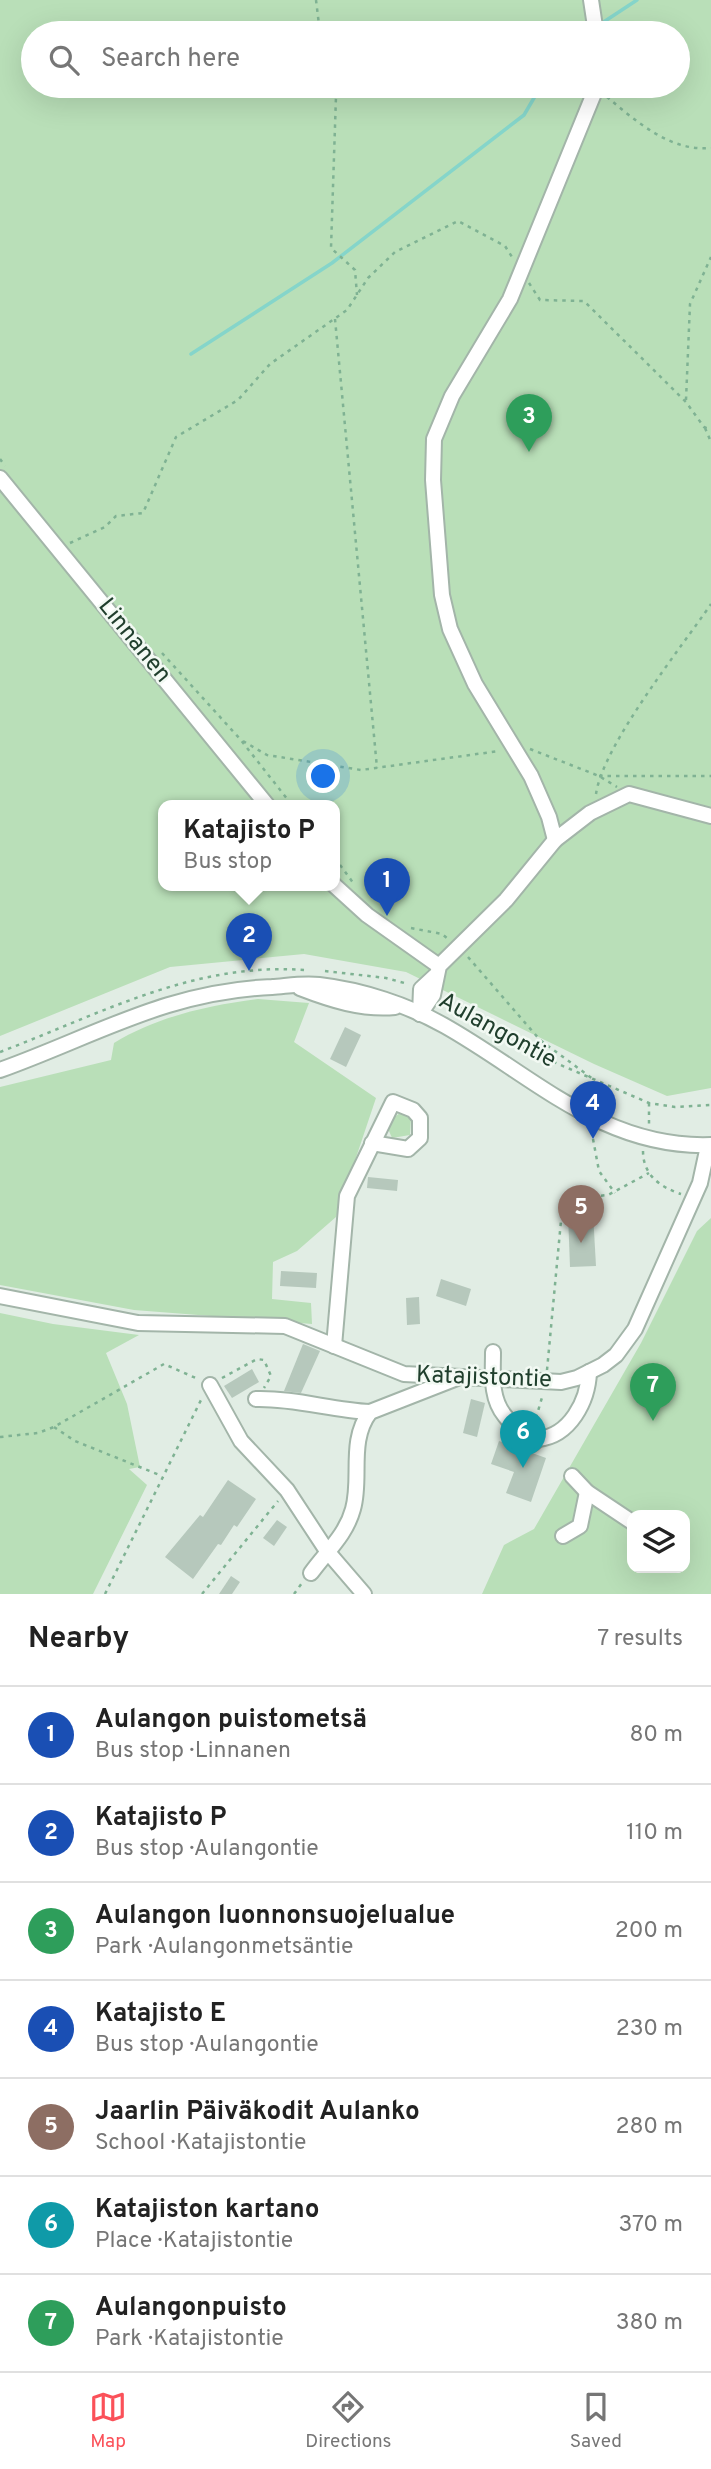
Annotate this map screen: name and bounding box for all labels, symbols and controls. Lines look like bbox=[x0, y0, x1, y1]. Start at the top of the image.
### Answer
search box bbox=[21, 21, 690, 98]
icon: search bbox=[45, 41, 83, 79]
text: Search here bbox=[101, 43, 240, 76]
pin: 3 bbox=[506, 394, 552, 452]
street label: Linnanen bbox=[91, 593, 177, 689]
your location bbox=[306, 759, 340, 793]
popup bbox=[158, 800, 340, 891]
text: Katajisto P bbox=[183, 815, 315, 848]
text: Bus stop bbox=[183, 848, 272, 877]
pin: 1 bbox=[364, 858, 410, 916]
pin: 2 bbox=[226, 913, 272, 971]
street label: Aulangontie bbox=[433, 986, 561, 1076]
pin: 4 bbox=[570, 1081, 616, 1139]
pin: 5 bbox=[558, 1185, 604, 1243]
street label: Katajistontie bbox=[416, 1361, 552, 1395]
pin: 7 bbox=[630, 1363, 676, 1421]
pin: 6 bbox=[500, 1410, 546, 1468]
map controls bbox=[627, 1510, 690, 1573]
button: layers bbox=[627, 1510, 690, 1573]
text: Nearby bbox=[28, 1621, 129, 1658]
text: 7 results bbox=[597, 1625, 683, 1654]
text: Aulangon puistometsä bbox=[95, 1704, 367, 1737]
text: 1 bbox=[46, 1721, 56, 1750]
text: 80 m bbox=[630, 1721, 683, 1750]
text: Bus stop · Linnanen bbox=[95, 1737, 291, 1766]
text: Katajisto P bbox=[95, 1802, 226, 1835]
text: 2 bbox=[44, 1819, 58, 1848]
text: 110 m bbox=[626, 1819, 683, 1848]
text: Bus stop · Aulangontie bbox=[95, 1835, 319, 1864]
text: Aulangon luonnonsuojelualue bbox=[95, 1900, 455, 1933]
text: 3 bbox=[44, 1917, 58, 1946]
text: 200 m bbox=[615, 1917, 683, 1946]
text: Park · Aulangonmetsäntie bbox=[95, 1933, 354, 1962]
text: Katajisto E bbox=[95, 1998, 226, 2031]
text: 4 bbox=[44, 2015, 58, 2044]
text: 230 m bbox=[616, 2015, 683, 2044]
text: Bus stop · Aulangontie bbox=[95, 2031, 319, 2060]
text: Jaarlin Päiväkodit Aulanko bbox=[95, 2096, 420, 2129]
text: 5 bbox=[44, 2113, 58, 2142]
text: 280 m bbox=[615, 2113, 683, 2142]
text: School · Katajistontie bbox=[95, 2129, 306, 2158]
text: Katajiston kartano bbox=[95, 2194, 320, 2227]
text: 6 bbox=[44, 2211, 58, 2240]
text: 370 m bbox=[618, 2211, 683, 2240]
text: Place · Katajistontie bbox=[95, 2227, 293, 2256]
text: Aulangonpuisto bbox=[95, 2292, 287, 2325]
text: 7 bbox=[45, 2309, 57, 2338]
text: 380 m bbox=[616, 2309, 683, 2338]
text: Park · Katajistontie bbox=[95, 2325, 284, 2354]
tab: Map bbox=[89, 2388, 127, 2454]
tab: Directions bbox=[305, 2388, 392, 2454]
tab: Saved bbox=[570, 2388, 622, 2454]

